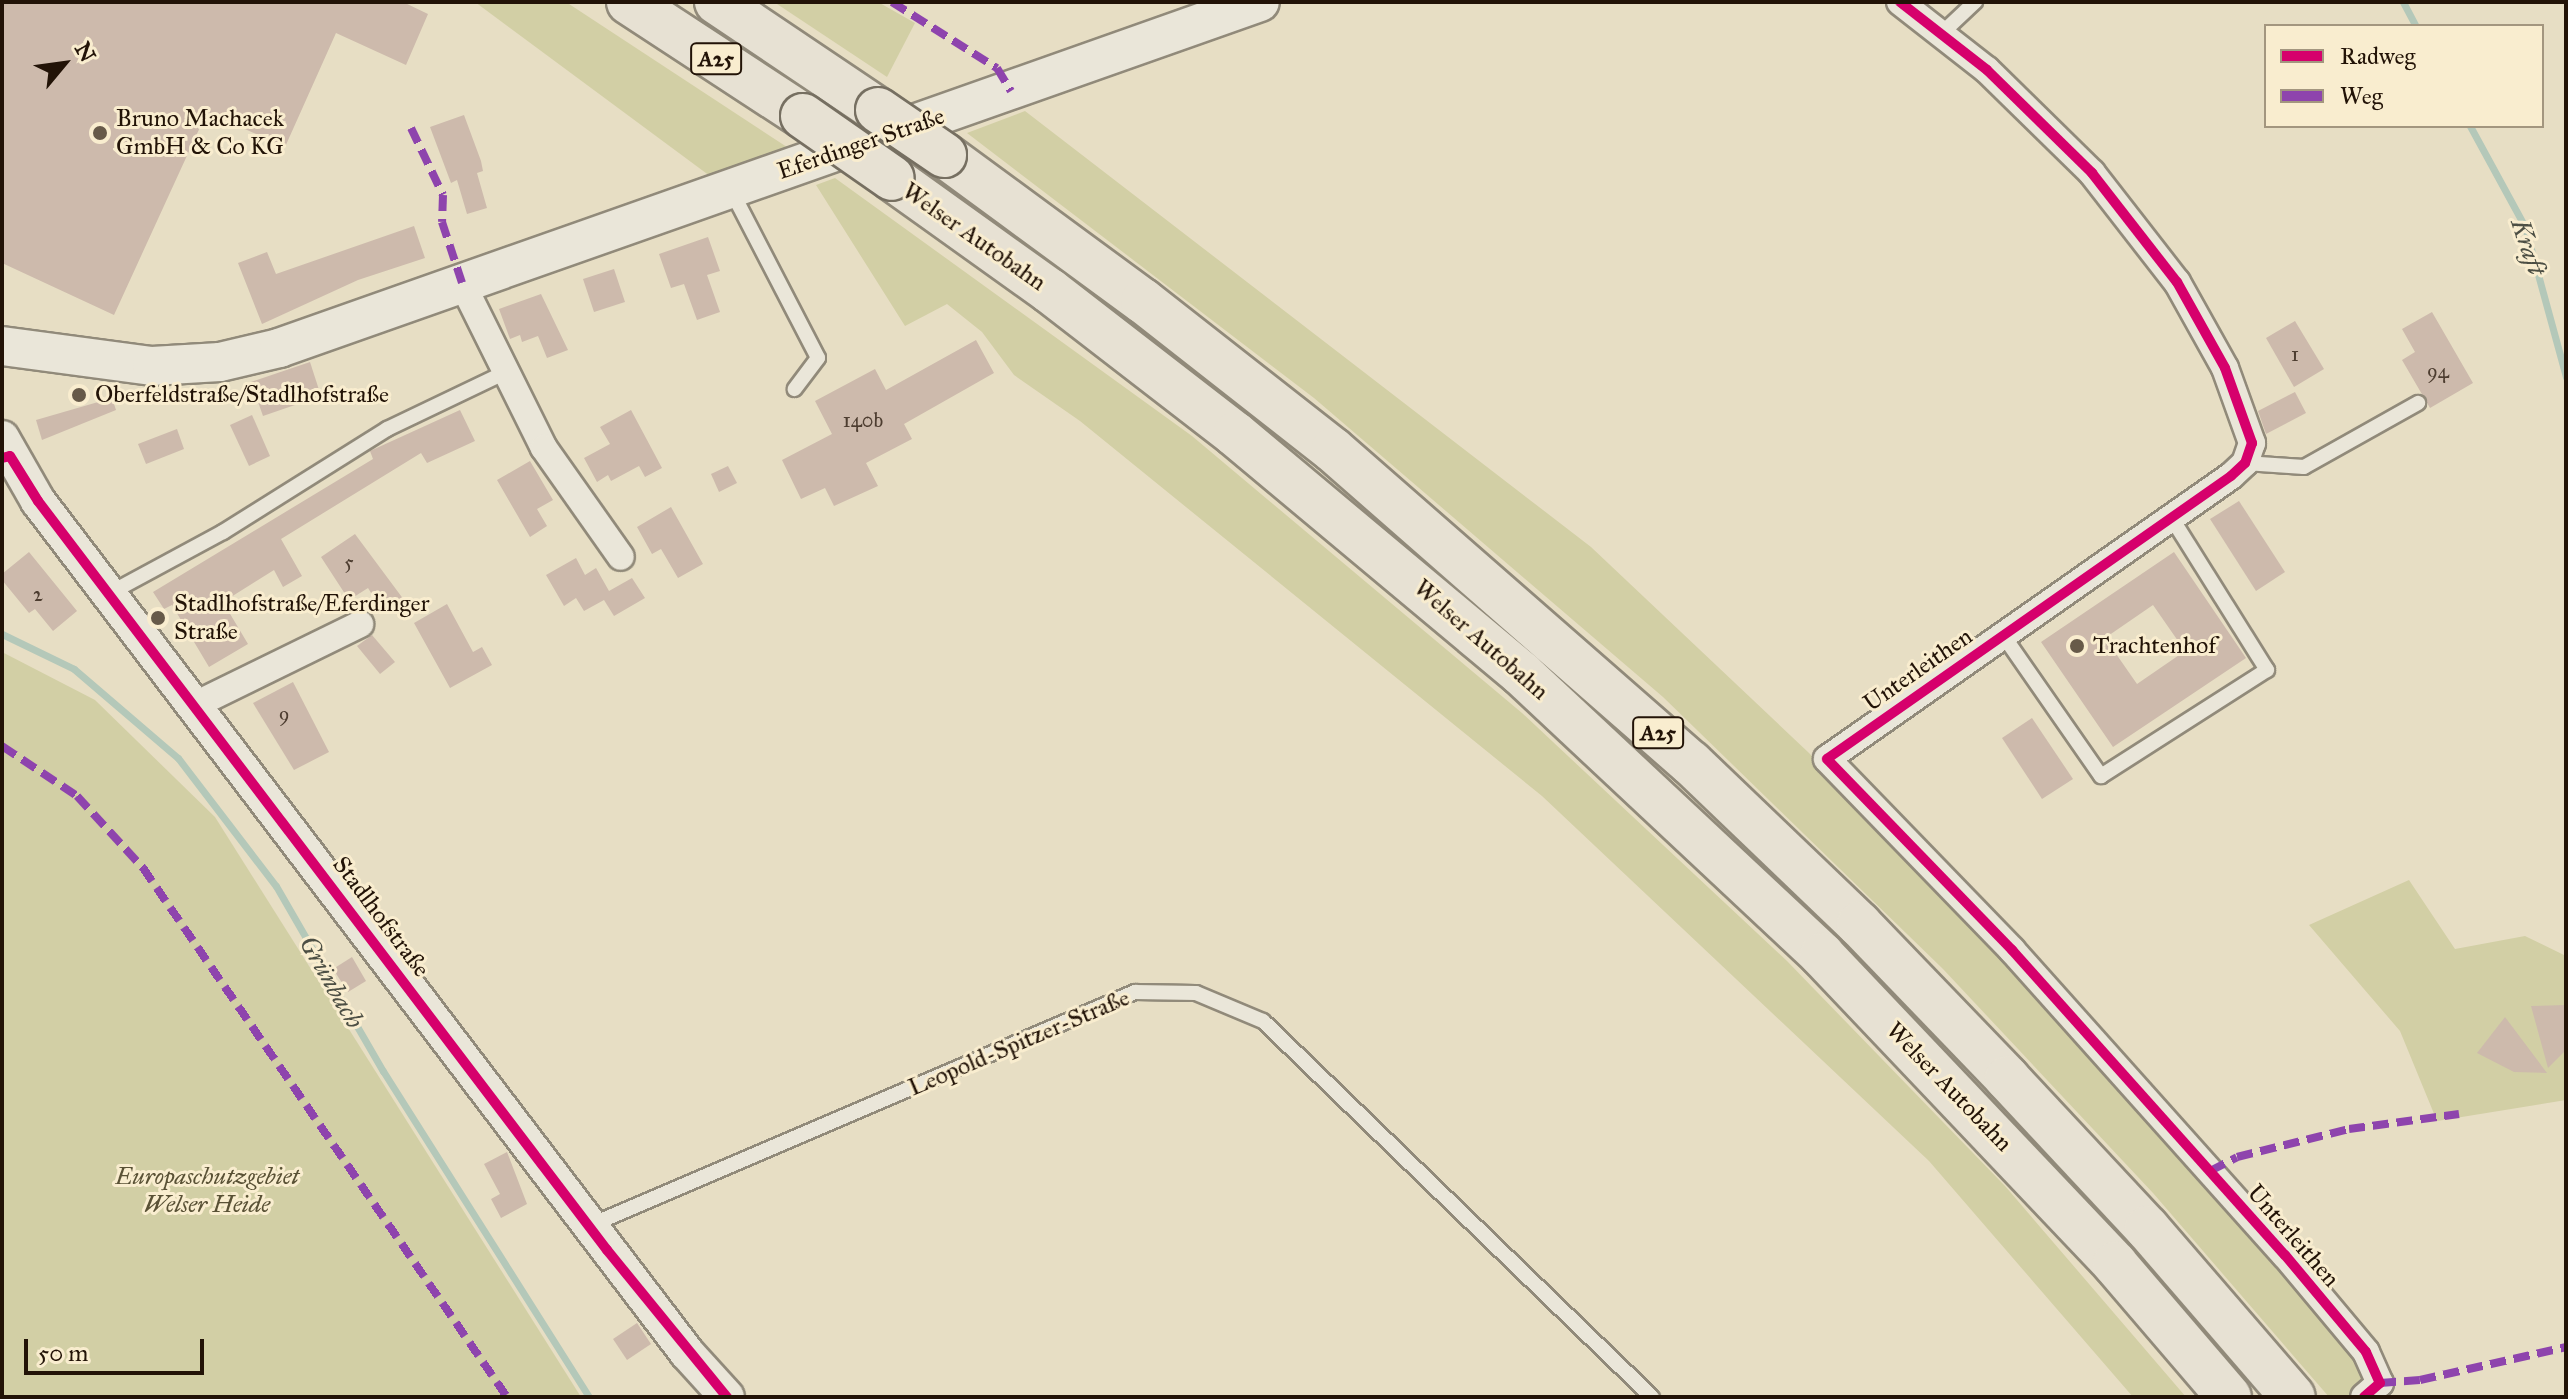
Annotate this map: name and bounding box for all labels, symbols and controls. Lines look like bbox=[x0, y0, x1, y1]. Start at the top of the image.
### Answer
north arrow bbox=[24, 24, 104, 104]
legend bbox=[2264, 24, 2544, 128]
text: N bbox=[69, 37, 102, 67]
road number: A25 bbox=[690, 41, 742, 77]
text: Radweg bbox=[2340, 41, 2416, 71]
text: Weg bbox=[2340, 81, 2383, 111]
street label: Eferdinger Straße bbox=[774, 102, 948, 186]
place label: Bruno Machacek GmbH & Co KG bbox=[116, 105, 284, 161]
marker: Bruno Machacek GmbH & Co KG bbox=[91, 124, 109, 142]
street label: Welser Autobahn bbox=[897, 177, 1051, 297]
water label: Kraft bbox=[2504, 215, 2552, 279]
house number: 1 bbox=[2291, 342, 2299, 366]
house number: 94 bbox=[2427, 359, 2449, 383]
place label: Oberfeldstraße/Stadlhofstraße bbox=[95, 381, 389, 409]
marker: Oberfeldstraße/Stadlhofstraße bbox=[70, 386, 88, 404]
house number: 140b bbox=[843, 408, 883, 432]
house number: 5 bbox=[344, 550, 354, 574]
street label: Welser Autobahn bbox=[1408, 574, 1554, 706]
house number: 2 bbox=[33, 582, 43, 606]
place label: Stadlhofstraße/Eferdinger Straße bbox=[174, 590, 430, 646]
marker: Stadlhofstraße/Eferdinger Straße bbox=[149, 609, 167, 627]
street label: Unterleithen bbox=[1858, 622, 1978, 718]
place label: Trachtenhof bbox=[2093, 632, 2216, 660]
marker: Trachtenhof bbox=[2068, 637, 2086, 655]
house number: 9 bbox=[279, 702, 289, 726]
road number: A25 bbox=[1632, 715, 1684, 751]
street label: Stadlhofstraße bbox=[326, 851, 436, 983]
water label: Grünbach bbox=[292, 930, 370, 1034]
street label: Leopold-Spitzer-Straße bbox=[904, 983, 1134, 1103]
street label: Welser Autobahn bbox=[1880, 1016, 2018, 1158]
park label: Europaschutzgebiet Welser Heide bbox=[115, 1163, 299, 1219]
street label: Unterleithen bbox=[2241, 1179, 2345, 1293]
scale bar bbox=[28, 1323, 208, 1373]
text: 50 m bbox=[38, 1338, 88, 1368]

